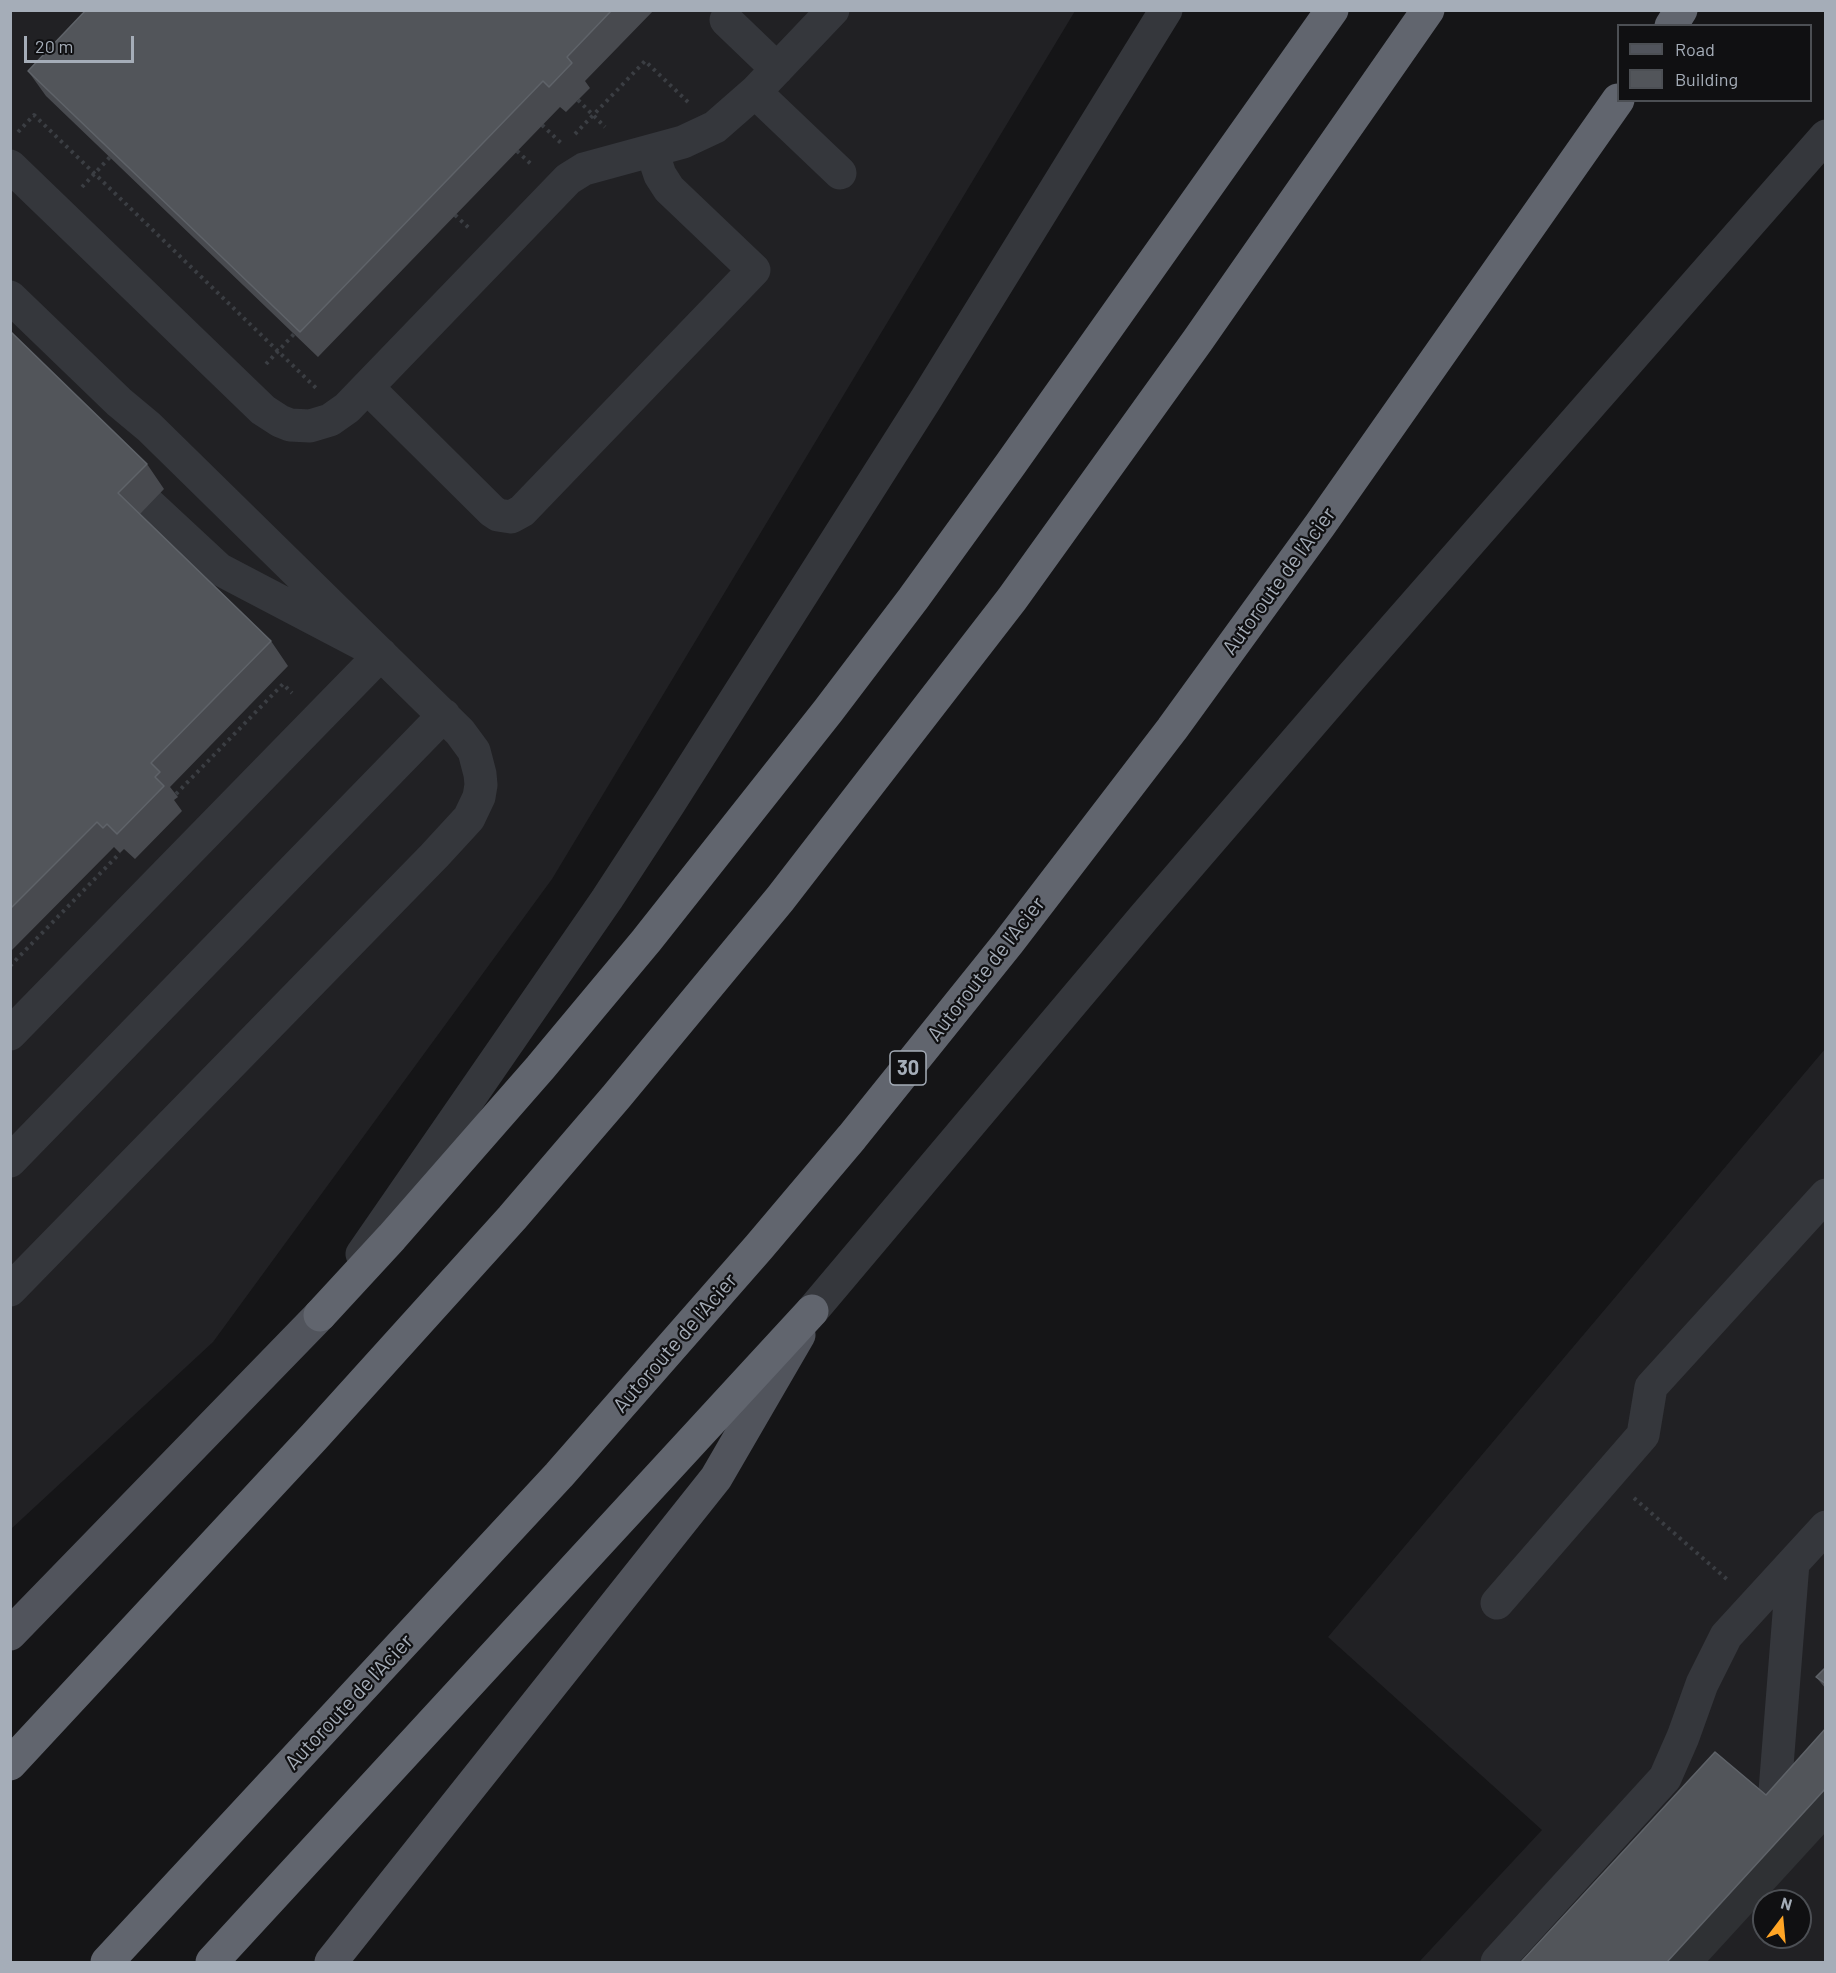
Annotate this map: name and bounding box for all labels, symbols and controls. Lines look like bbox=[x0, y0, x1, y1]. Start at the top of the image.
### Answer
scale bar bbox=[27, 24, 136, 62]
legend bbox=[1617, 24, 1812, 102]
text: 20 m bbox=[35, 35, 73, 57]
text: Road bbox=[1675, 38, 1715, 60]
text: Building bbox=[1675, 68, 1738, 90]
street label: Autoroute de l'Acier bbox=[1217, 502, 1341, 660]
street label: Autoroute de l'Acier bbox=[922, 892, 1050, 1046]
road number: 30 bbox=[890, 1051, 926, 1085]
street label: Autoroute de l'Acier bbox=[608, 1268, 742, 1418]
street label: Autoroute de l'Acier bbox=[280, 1629, 418, 1775]
north arrow bbox=[1752, 1889, 1812, 1949]
text: N bbox=[1779, 1893, 1794, 1914]

